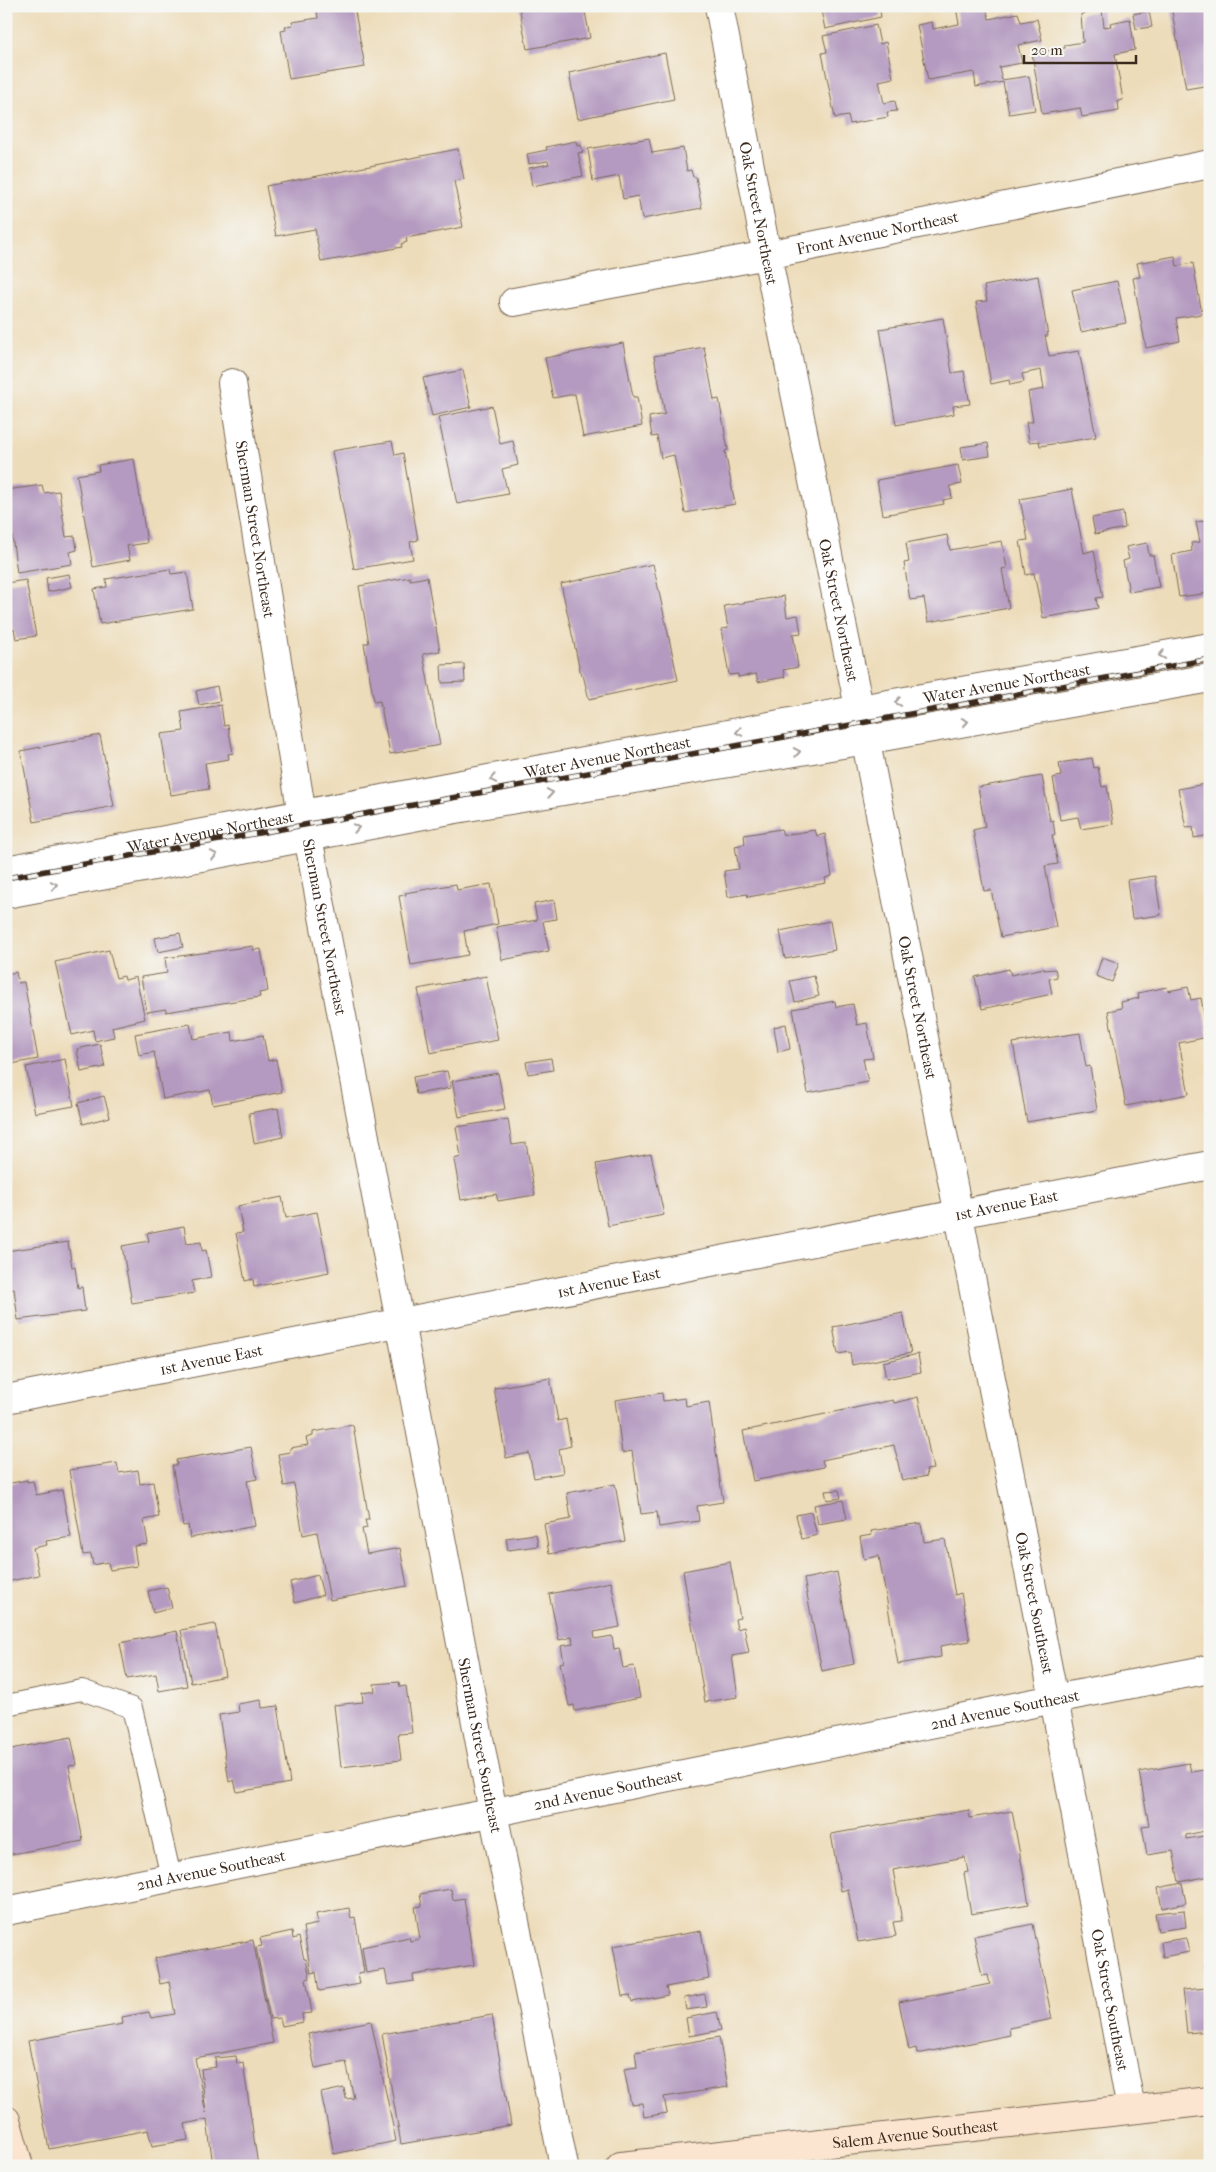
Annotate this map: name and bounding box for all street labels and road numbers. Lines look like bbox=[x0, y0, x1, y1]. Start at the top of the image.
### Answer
street label: Oak Street Northeast bbox=[735, 140, 782, 287]
street label: Front Avenue Northeast bbox=[795, 207, 961, 259]
street label: Sherman Street Northeast bbox=[231, 439, 279, 620]
street label: Oak Street Northeast bbox=[815, 537, 863, 684]
street label: Water Avenue Northeast bbox=[921, 659, 1092, 708]
street label: Water Avenue Northeast bbox=[522, 732, 693, 782]
street label: Water Avenue Northeast bbox=[125, 807, 296, 857]
street label: Sherman Street Northeast bbox=[299, 837, 351, 1017]
street label: Oak Street Northeast bbox=[894, 934, 941, 1081]
street label: 1st Avenue East bbox=[953, 1186, 1060, 1224]
street label: 1st Avenue East bbox=[556, 1263, 662, 1302]
street label: 1st Avenue East bbox=[158, 1340, 265, 1379]
street label: Oak Street Southeast bbox=[1011, 1530, 1058, 1676]
street label: Sherman Street Southeast bbox=[454, 1656, 506, 1835]
street label: 2nd Avenue Southeast bbox=[929, 1685, 1081, 1734]
street label: 2nd Avenue Southeast bbox=[532, 1765, 684, 1814]
street label: 2nd Avenue Southeast bbox=[135, 1846, 287, 1894]
street label: Oak Street Southeast bbox=[1087, 1927, 1133, 2073]
street label: Salem Avenue Southeast bbox=[831, 2115, 999, 2153]

